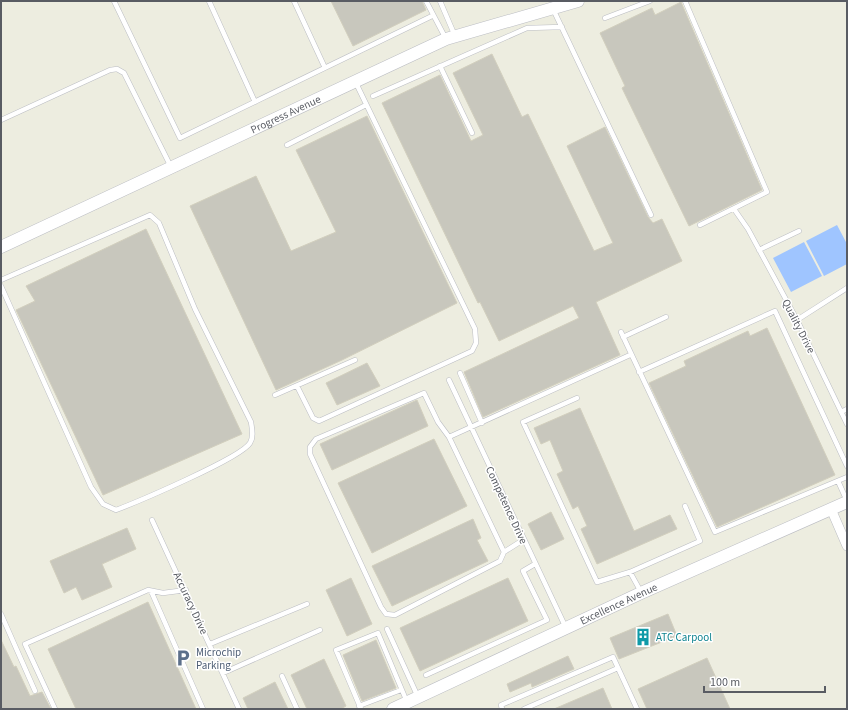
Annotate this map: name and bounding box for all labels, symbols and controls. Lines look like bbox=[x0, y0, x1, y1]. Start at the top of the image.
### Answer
street label: Progress Avenue bbox=[248, 91, 324, 137]
street label: Quality Drive bbox=[778, 296, 819, 357]
street label: Competence Drive bbox=[482, 464, 531, 547]
street label: Accuracy Drive bbox=[170, 570, 212, 637]
street label: Excellence Avenue bbox=[578, 579, 660, 629]
building icon: ATC Carpool bbox=[633, 627, 653, 647]
place label: ATC Carpool bbox=[656, 630, 712, 645]
place label: Microchip Parking bbox=[196, 645, 241, 673]
parking icon: Microchip Parking bbox=[173, 648, 193, 668]
scale bar bbox=[704, 668, 825, 694]
text: 100 m bbox=[710, 674, 740, 691]

